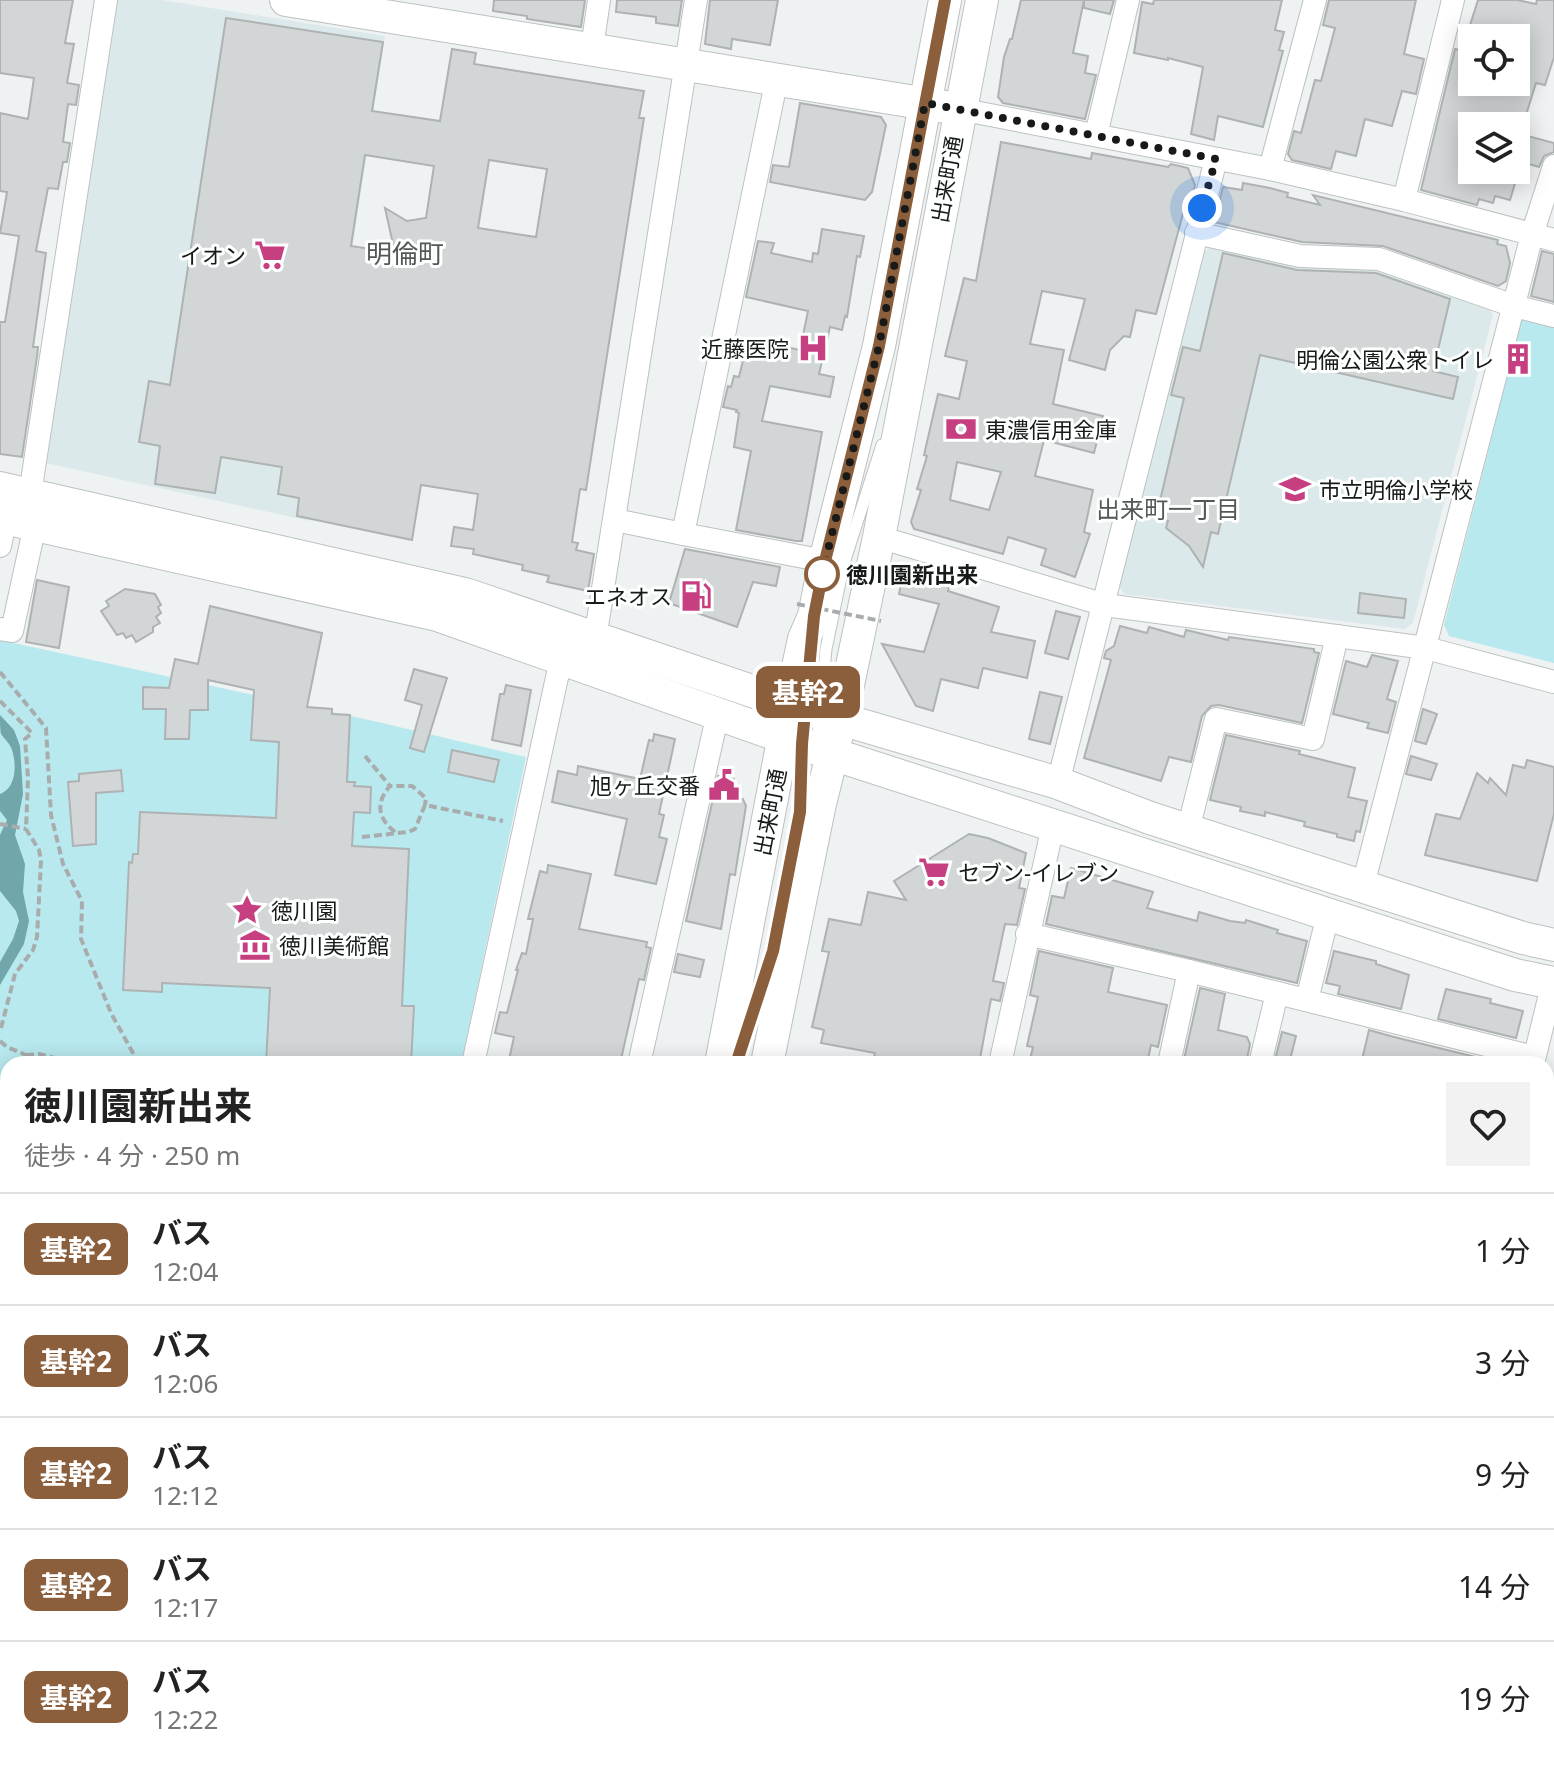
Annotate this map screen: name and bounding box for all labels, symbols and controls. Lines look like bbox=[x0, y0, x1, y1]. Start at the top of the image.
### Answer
map controls bbox=[1458, 24, 1530, 184]
button: locate bbox=[1458, 24, 1530, 96]
button: layers bbox=[1458, 112, 1530, 184]
street label: 出来町通 bbox=[924, 133, 968, 225]
your location bbox=[1182, 188, 1222, 228]
district label: 明倫町 bbox=[366, 235, 444, 271]
supermarket icon: イオン bbox=[253, 238, 287, 272]
place label: イオン bbox=[180, 240, 246, 270]
hospital icon: 近藤医院 bbox=[796, 331, 830, 365]
place label: 近藤医院 bbox=[701, 333, 789, 363]
building icon: 明倫公園公衆トイレ bbox=[1501, 342, 1535, 376]
place label: 明倫公園公衆トイレ bbox=[1296, 344, 1494, 374]
bank icon: 東濃信用金庫 bbox=[944, 412, 978, 446]
place label: 東濃信用金庫 bbox=[985, 414, 1117, 444]
school or university icon: 市立明倫小学校 bbox=[1278, 472, 1312, 506]
place label: 市立明倫小学校 bbox=[1319, 474, 1473, 504]
district label: 出来町一丁目 bbox=[1096, 492, 1240, 525]
marker: 徳川園新出来 bbox=[805, 557, 839, 591]
place label: 徳川園新出来 bbox=[846, 559, 978, 589]
fuel station icon: エネオス bbox=[679, 579, 713, 613]
place label: エネオス bbox=[584, 581, 672, 611]
line badge: 基幹2 bbox=[762, 666, 854, 718]
text: 基幹2 bbox=[772, 673, 844, 711]
street label: 出来町通 bbox=[746, 766, 792, 858]
public building icon: 旭ヶ丘交番 bbox=[707, 768, 741, 802]
place label: 旭ヶ丘交番 bbox=[590, 770, 700, 800]
supermarket icon: セブン-イレブン bbox=[917, 855, 951, 889]
place label: セブン-イレブン bbox=[958, 857, 1119, 887]
place icon: 徳川園 bbox=[230, 893, 264, 927]
place label: 徳川園 bbox=[271, 895, 337, 925]
museum icon: 徳川美術館 bbox=[238, 928, 272, 962]
place label: 徳川美術館 bbox=[279, 930, 389, 960]
text: 徳川園新出来 bbox=[24, 1079, 252, 1131]
button: heart bbox=[1446, 1082, 1530, 1166]
text: 徒歩 · 4 分 · 250 m bbox=[24, 1137, 240, 1173]
text: バス bbox=[152, 1212, 212, 1253]
text: 基幹2 bbox=[40, 1230, 112, 1268]
text: 1 分 bbox=[1475, 1230, 1530, 1271]
text: 12:04 bbox=[152, 1253, 219, 1289]
text: バス bbox=[152, 1324, 212, 1365]
text: 基幹2 bbox=[40, 1342, 112, 1380]
text: 3 分 bbox=[1475, 1342, 1530, 1383]
text: 12:06 bbox=[152, 1365, 219, 1401]
text: バス bbox=[152, 1436, 212, 1477]
text: 基幹2 bbox=[40, 1454, 112, 1492]
text: 9 分 bbox=[1475, 1454, 1530, 1495]
text: 12:12 bbox=[152, 1477, 219, 1513]
text: バス bbox=[152, 1548, 212, 1589]
text: 基幹2 bbox=[40, 1566, 112, 1604]
text: 14 分 bbox=[1458, 1566, 1530, 1607]
text: 12:17 bbox=[152, 1589, 219, 1625]
text: バス bbox=[152, 1660, 212, 1701]
text: 基幹2 bbox=[40, 1678, 112, 1716]
text: 19 分 bbox=[1458, 1678, 1530, 1719]
text: 12:22 bbox=[152, 1701, 219, 1737]

